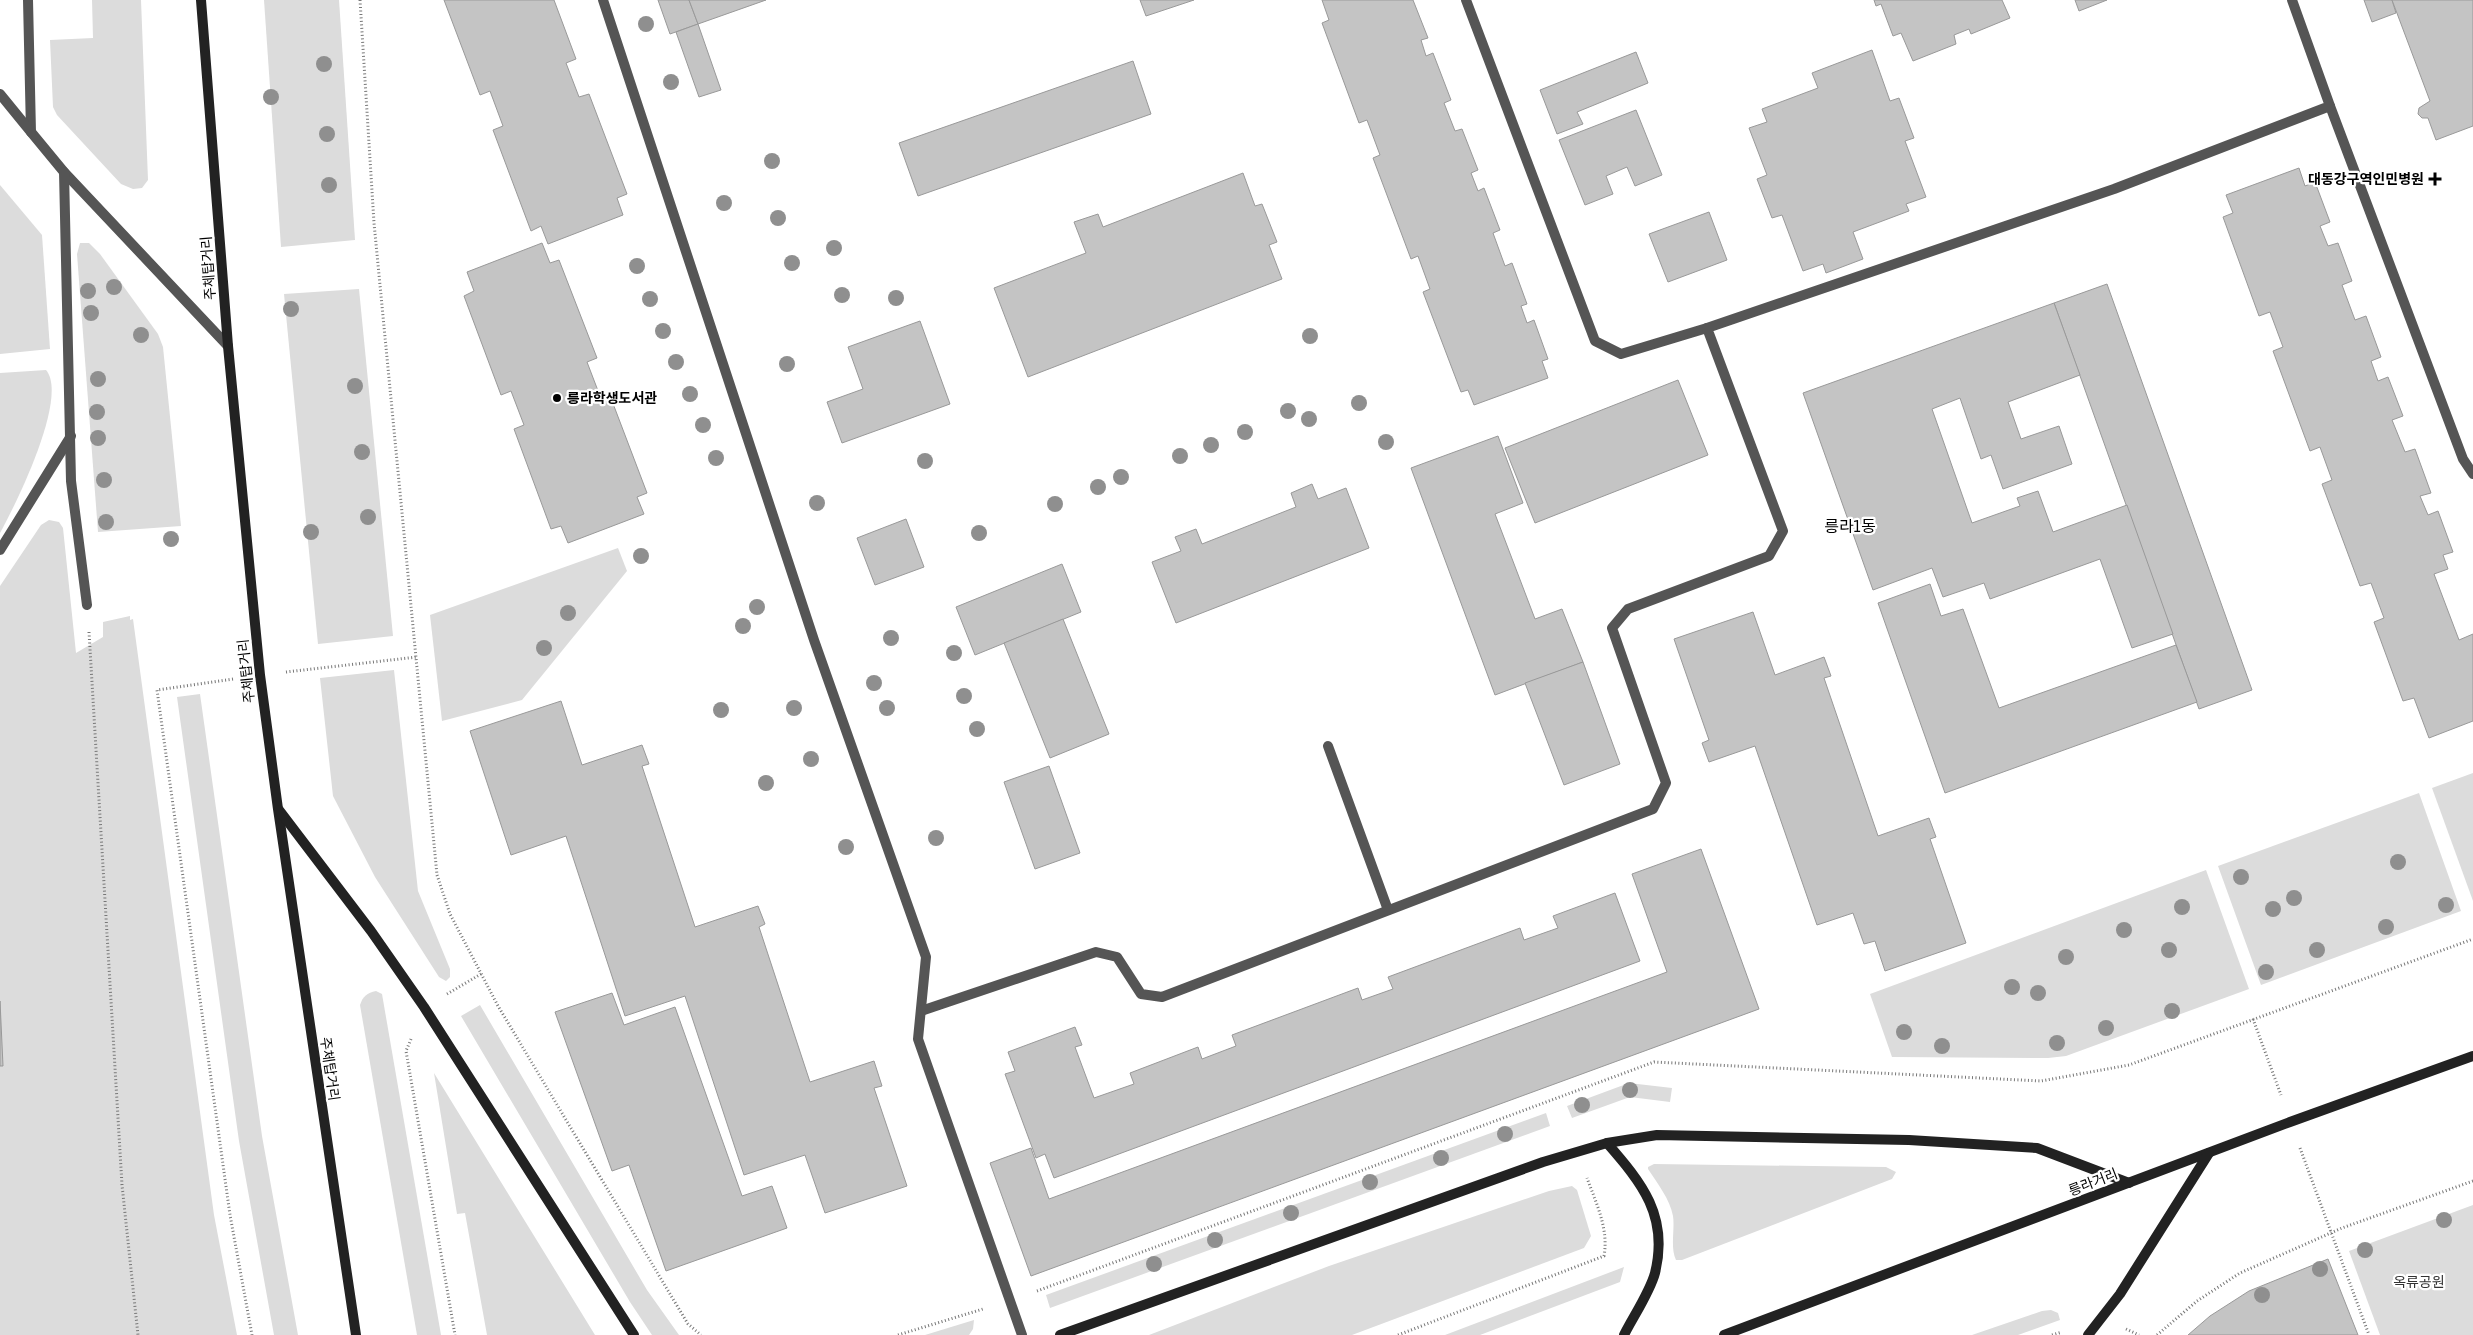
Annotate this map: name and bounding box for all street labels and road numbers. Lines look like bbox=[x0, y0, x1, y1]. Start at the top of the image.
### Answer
street label: 주체탑거리 bbox=[198, 235, 218, 301]
street label: 주체탑거리 bbox=[235, 638, 257, 704]
street label: 주체탑거리 bbox=[318, 1036, 342, 1102]
street label: 릉라거리 bbox=[2066, 1165, 2120, 1199]

